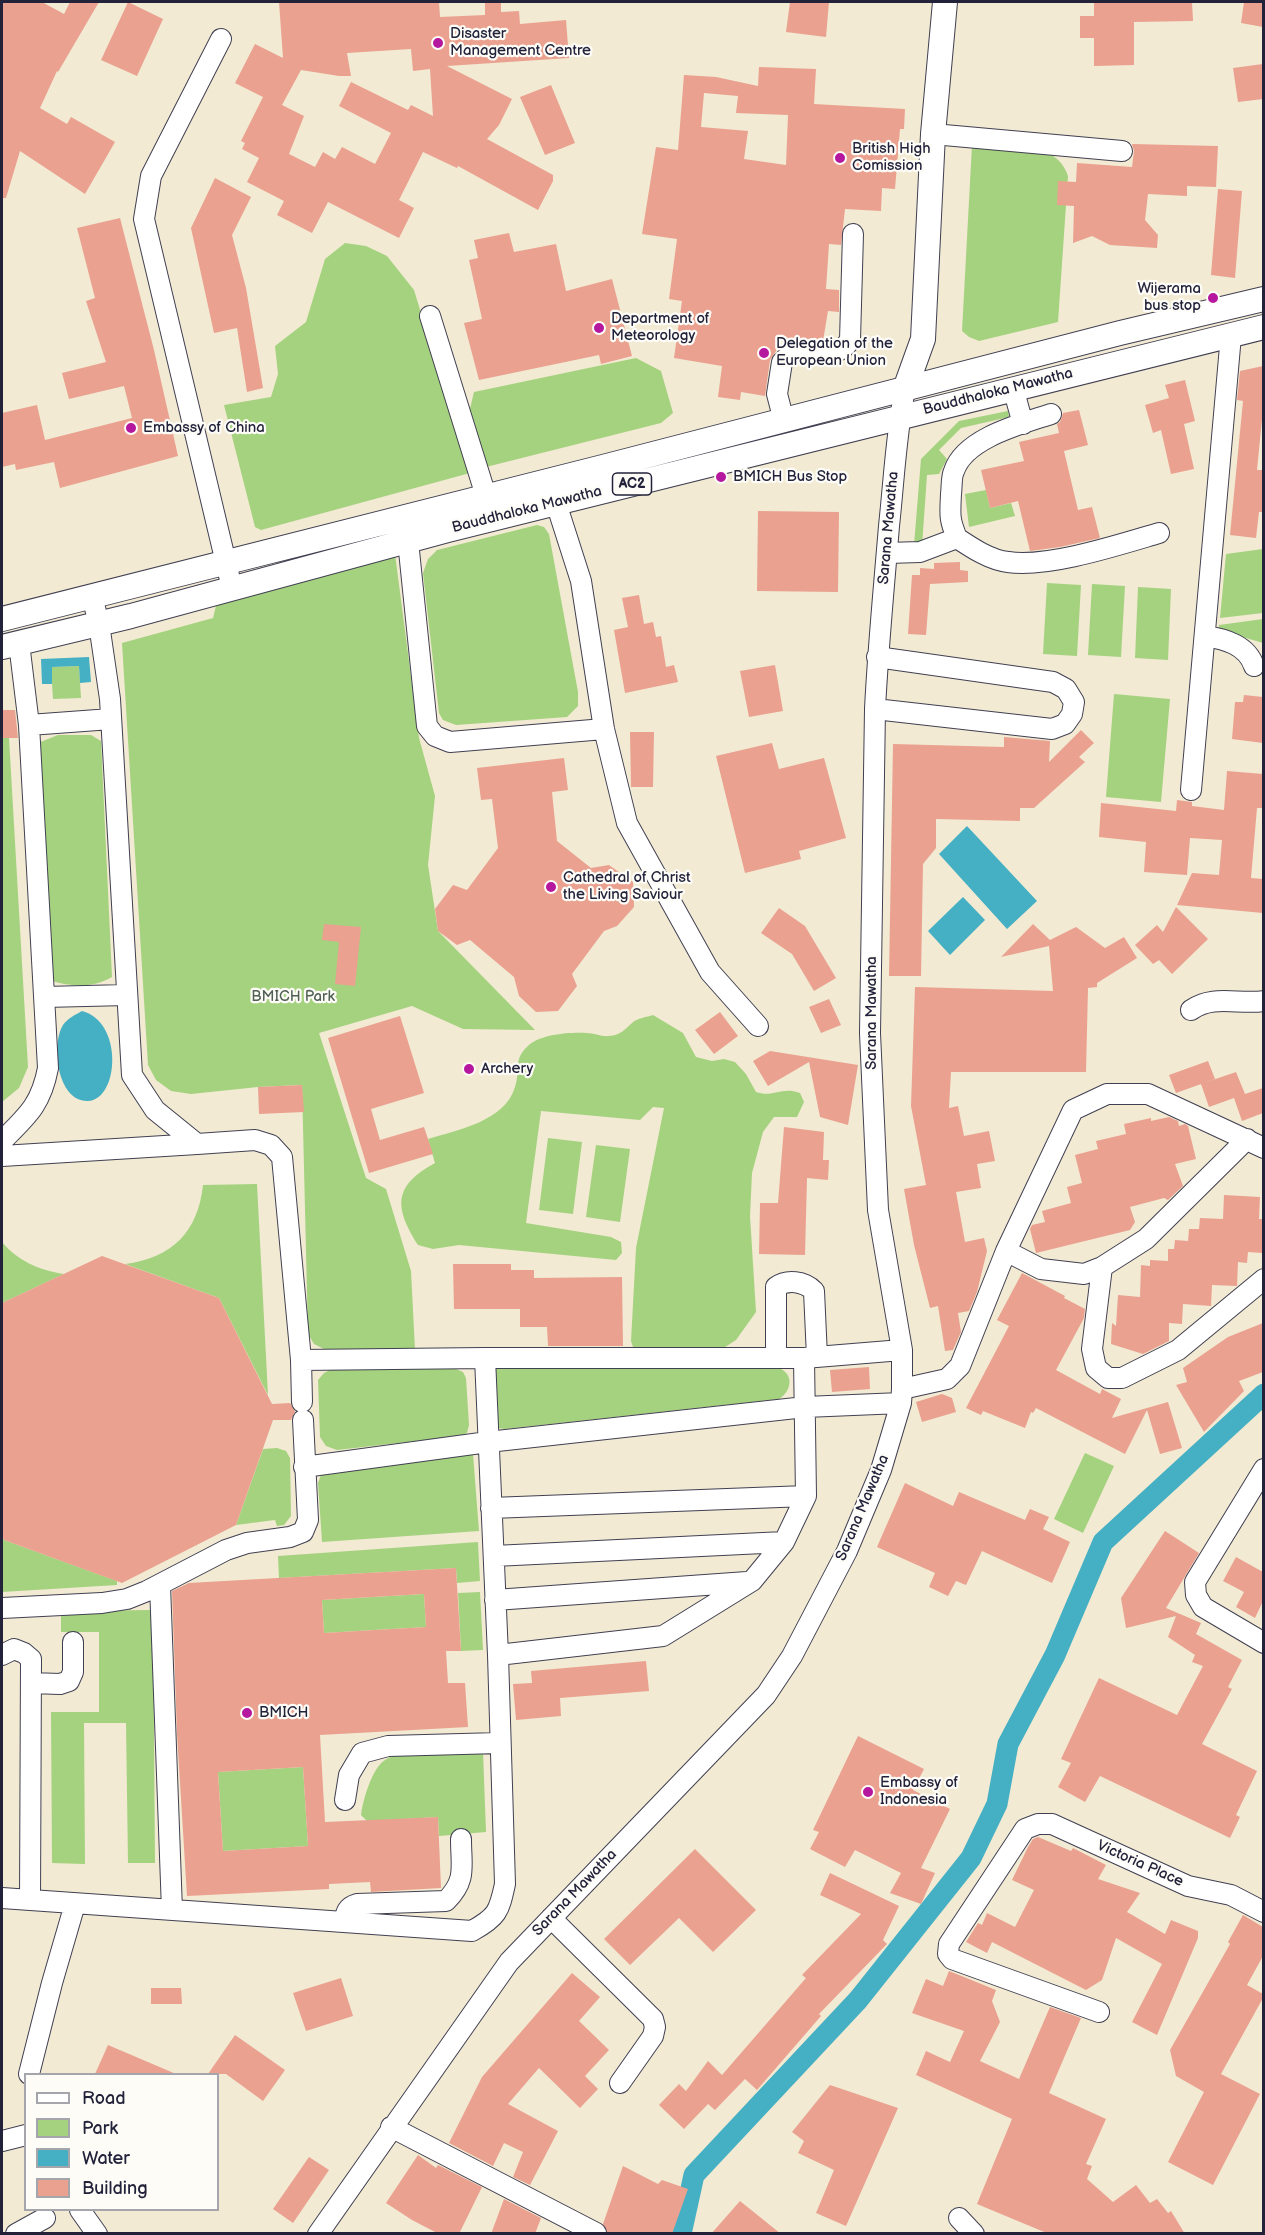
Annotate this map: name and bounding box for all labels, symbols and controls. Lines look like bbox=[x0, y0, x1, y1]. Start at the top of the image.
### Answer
place label: Disaster Management Centre bbox=[450, 25, 591, 60]
marker: Disaster Management Centre bbox=[431, 36, 445, 50]
place label: British High Comission bbox=[852, 140, 931, 175]
marker: British High Comission bbox=[833, 151, 847, 165]
place label: Wijerama bus stop bbox=[1138, 280, 1201, 315]
marker: Wijerama bus stop bbox=[1206, 291, 1220, 305]
place label: Department of Meteorology bbox=[611, 310, 710, 345]
marker: Department of Meteorology bbox=[592, 321, 606, 335]
place label: Delegation of the European Union bbox=[776, 335, 893, 370]
marker: Delegation of the European Union bbox=[757, 346, 771, 360]
street label: Bauddhaloka Mawatha bbox=[921, 365, 1075, 419]
place label: Embassy of China bbox=[143, 419, 265, 437]
marker: Embassy of China bbox=[124, 421, 138, 435]
place label: BMICH Bus Stop bbox=[733, 468, 847, 486]
marker: BMICH Bus Stop bbox=[714, 470, 728, 484]
street label: Sarana Mawatha bbox=[875, 471, 903, 585]
road number: AC2 bbox=[612, 473, 652, 495]
street label: Bauddhaloka Mawatha bbox=[450, 483, 604, 537]
place label: Cathedral of Christ the Living Saviour bbox=[563, 869, 691, 904]
marker: Cathedral of Christ the Living Saviour bbox=[544, 880, 558, 894]
street label: Sarana Mawatha bbox=[863, 956, 881, 1070]
park label: BMICH Park bbox=[251, 988, 335, 1006]
place label: Archery bbox=[481, 1060, 533, 1078]
marker: Archery bbox=[462, 1062, 476, 1076]
street label: Sarana Mawatha bbox=[833, 1452, 893, 1564]
place label: BMICH bbox=[259, 1704, 308, 1722]
marker: BMICH bbox=[240, 1706, 254, 1720]
place label: Embassy of Indonesia bbox=[880, 1774, 958, 1809]
marker: Embassy of Indonesia bbox=[861, 1785, 875, 1799]
street label: Victoria Place bbox=[1094, 1837, 1186, 1891]
street label: Sarana Mawatha bbox=[529, 1846, 621, 1940]
legend bbox=[24, 2073, 219, 2211]
text: Road bbox=[82, 2088, 126, 2109]
text: Park bbox=[82, 2118, 118, 2139]
text: Water bbox=[82, 2148, 130, 2169]
text: Building bbox=[82, 2178, 148, 2199]

